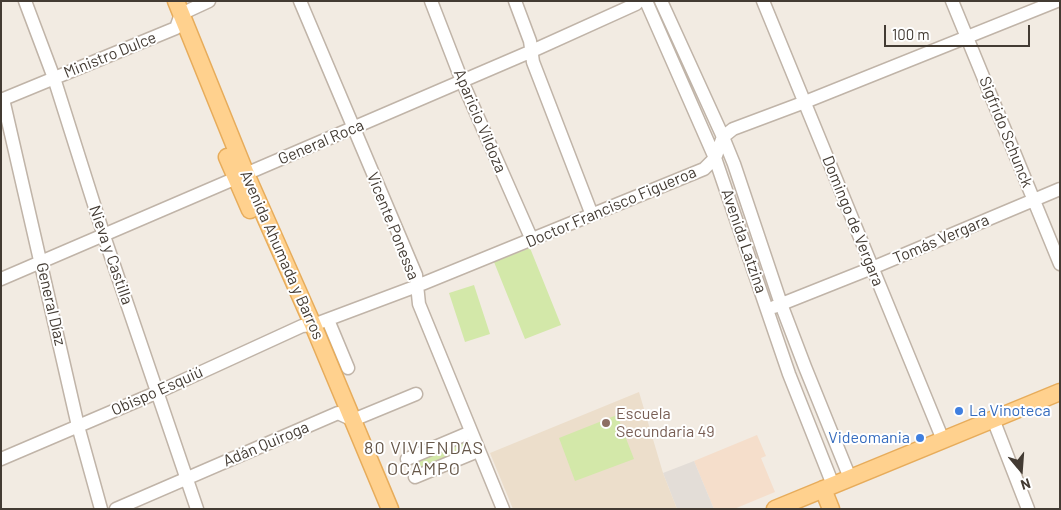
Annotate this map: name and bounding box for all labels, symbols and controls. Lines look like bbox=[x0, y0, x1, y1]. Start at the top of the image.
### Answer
scale bar bbox=[886, 15, 1032, 47]
text: 100 m bbox=[892, 25, 930, 43]
street label: Ministro Dulce bbox=[61, 28, 159, 82]
street label: Aparicio Vildoza bbox=[450, 66, 510, 176]
street label: Sigfrido Schunck bbox=[975, 74, 1037, 190]
street label: General Roca bbox=[275, 115, 367, 169]
street label: Domingo de Vergara bbox=[818, 153, 888, 289]
street label: Doctor Francisco Figueroa bbox=[523, 162, 699, 252]
street label: Avenida Ahumada y Barros bbox=[236, 167, 328, 343]
street label: Vicente Ponessa bbox=[363, 169, 423, 283]
street label: Avenida Latzina bbox=[717, 186, 771, 296]
street label: Nieva y Castilla bbox=[85, 203, 137, 307]
street label: Tomás Vergara bbox=[890, 210, 992, 268]
street label: General Díaz bbox=[32, 261, 70, 347]
street label: Obispo Esquiú bbox=[108, 362, 206, 420]
place label: La Vinoteca bbox=[969, 401, 1051, 421]
place label: Escuela Secundaria 49 bbox=[616, 404, 715, 442]
marker: La Vinoteca bbox=[953, 405, 965, 417]
street label: Adán Quiroga bbox=[220, 417, 312, 471]
marker: Escuela Secundaria 49 bbox=[600, 417, 612, 429]
place label: Videomania bbox=[828, 428, 910, 448]
marker: Videomania bbox=[914, 432, 926, 444]
district label: 80 VIVIENDAS OCAMPO bbox=[363, 437, 485, 479]
north arrow bbox=[996, 445, 1046, 495]
text: N bbox=[1019, 475, 1033, 494]

